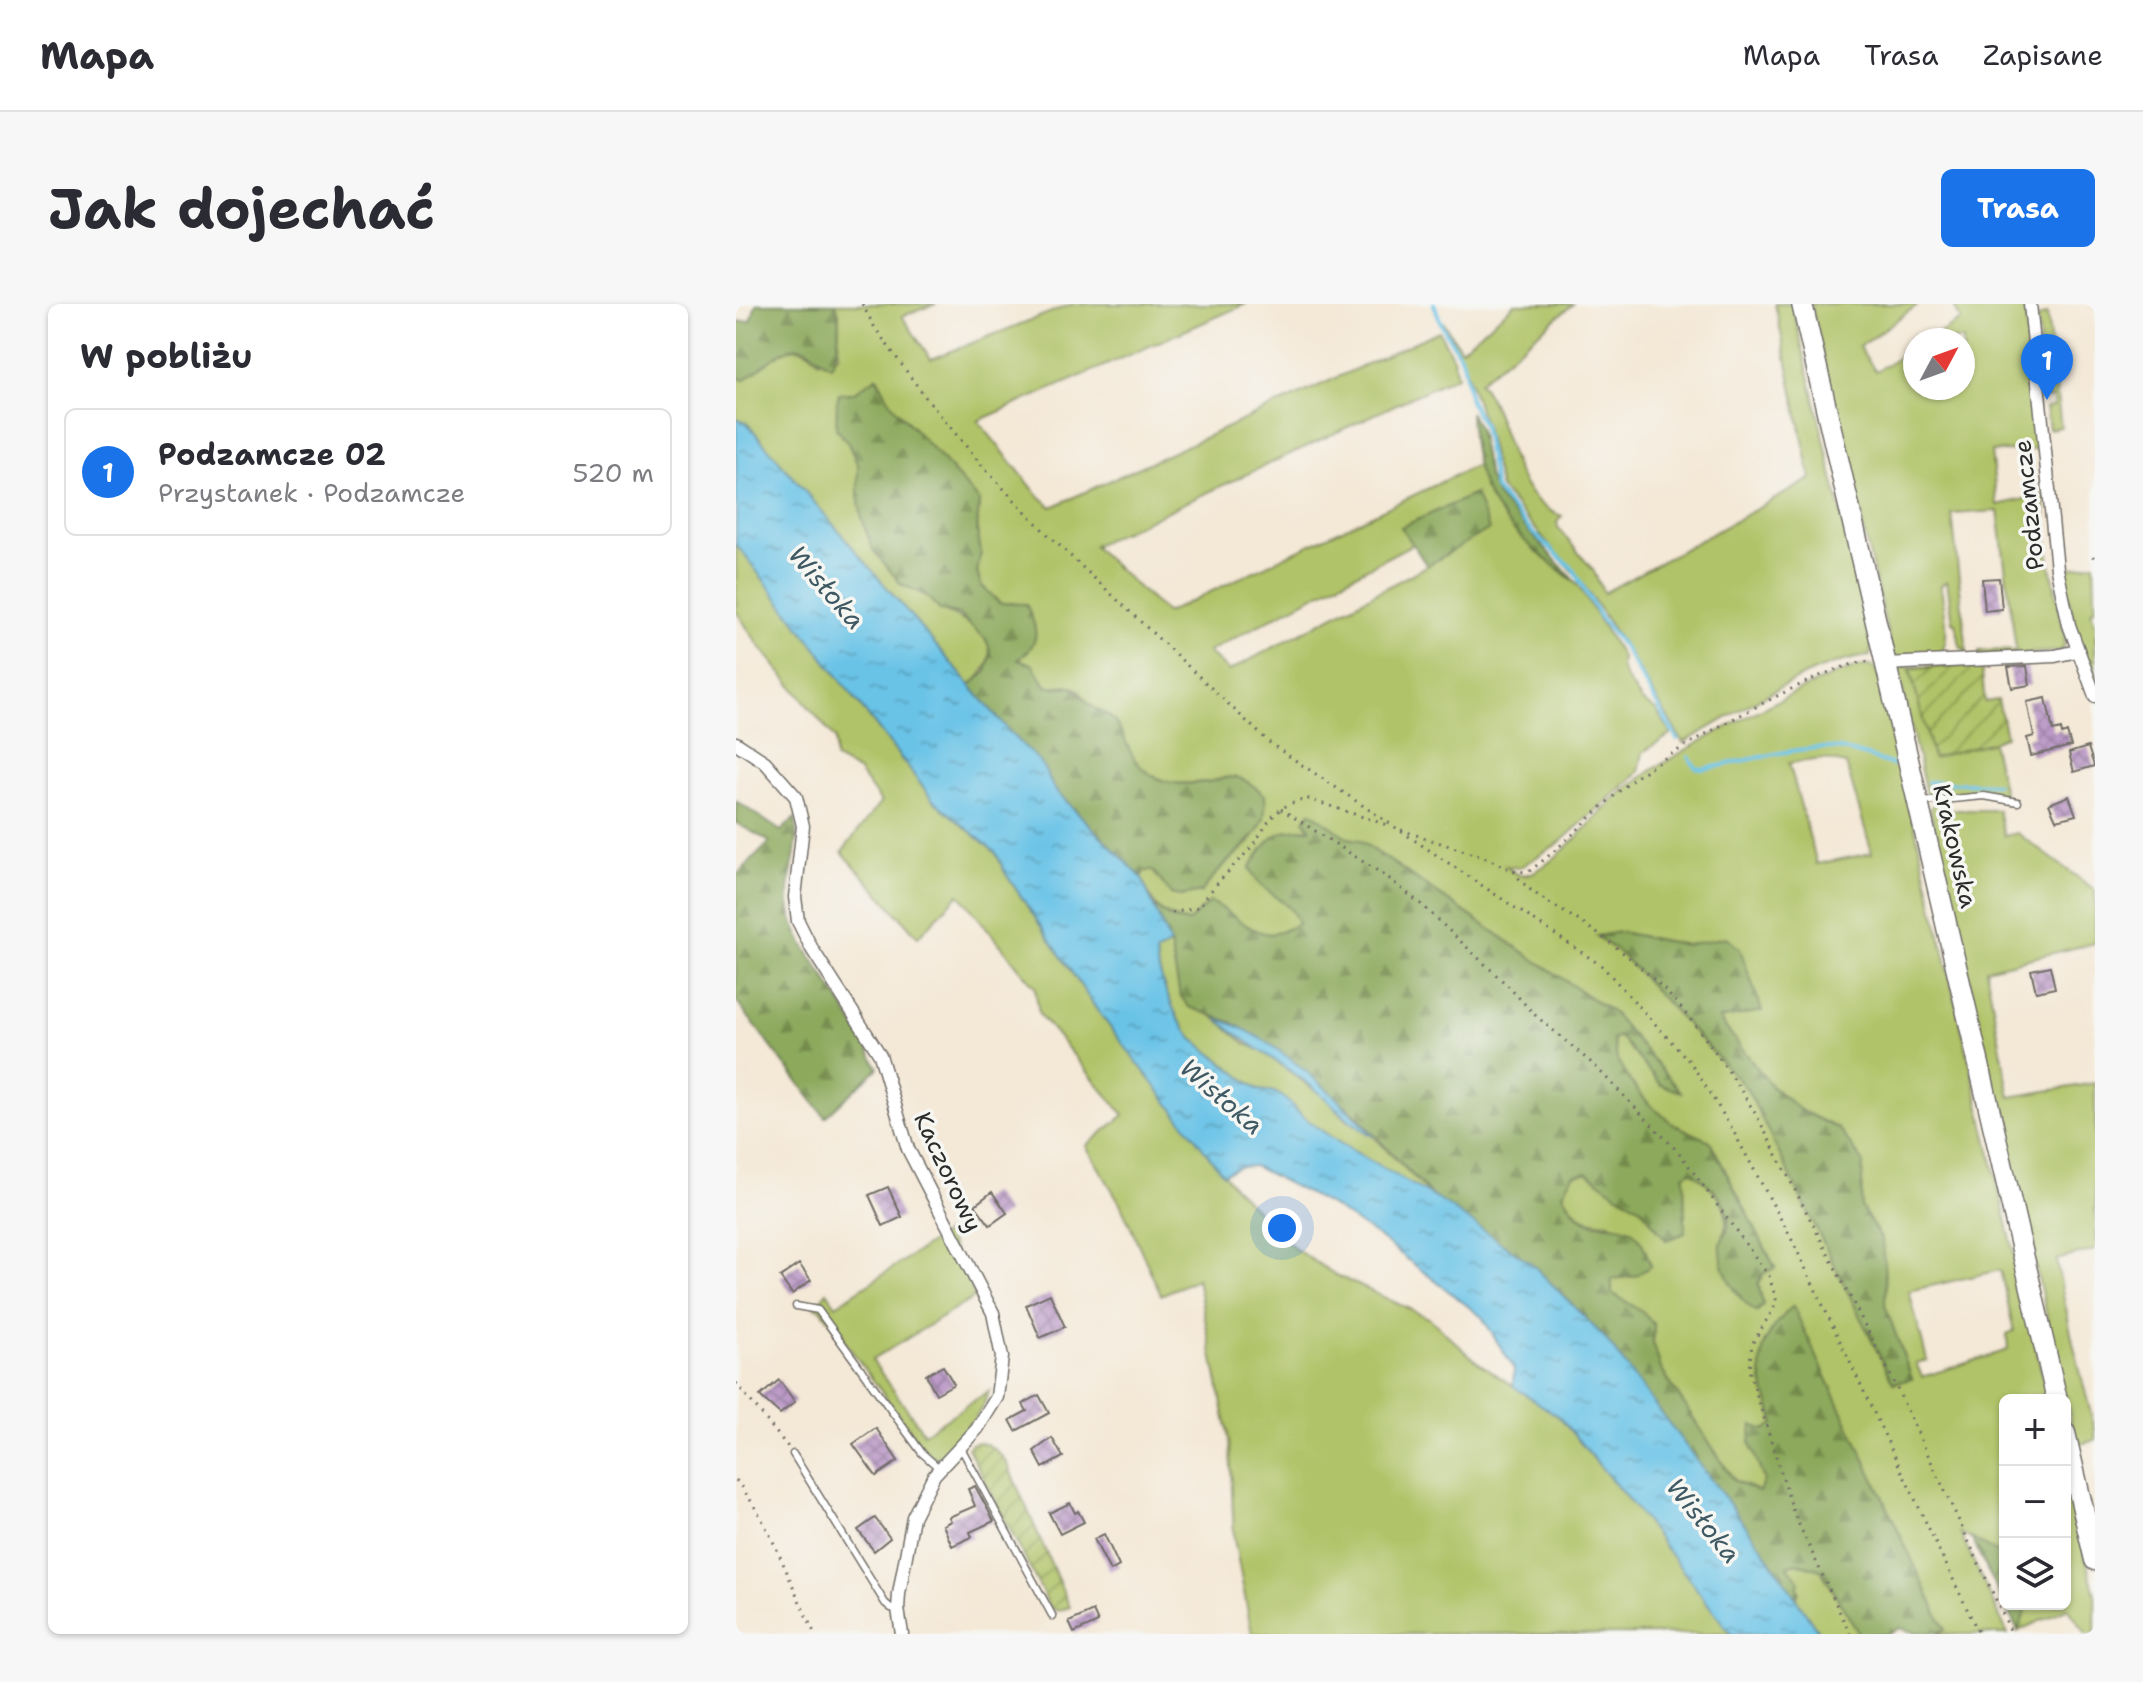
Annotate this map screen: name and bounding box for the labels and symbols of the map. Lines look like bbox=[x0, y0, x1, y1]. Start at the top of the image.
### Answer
north arrow bbox=[1903, 328, 1975, 400]
pin: 1 bbox=[2021, 334, 2073, 400]
street label: Podzamcze bbox=[2006, 438, 2052, 572]
water label: Wisłoka bbox=[781, 538, 873, 636]
street label: Krakowska bbox=[1925, 781, 1985, 911]
water label: Wisłoka bbox=[1173, 1050, 1271, 1142]
street label: Kaczorowy bbox=[906, 1107, 990, 1237]
your location bbox=[1262, 1208, 1302, 1248]
water label: Wisłoka bbox=[1659, 1470, 1749, 1570]

